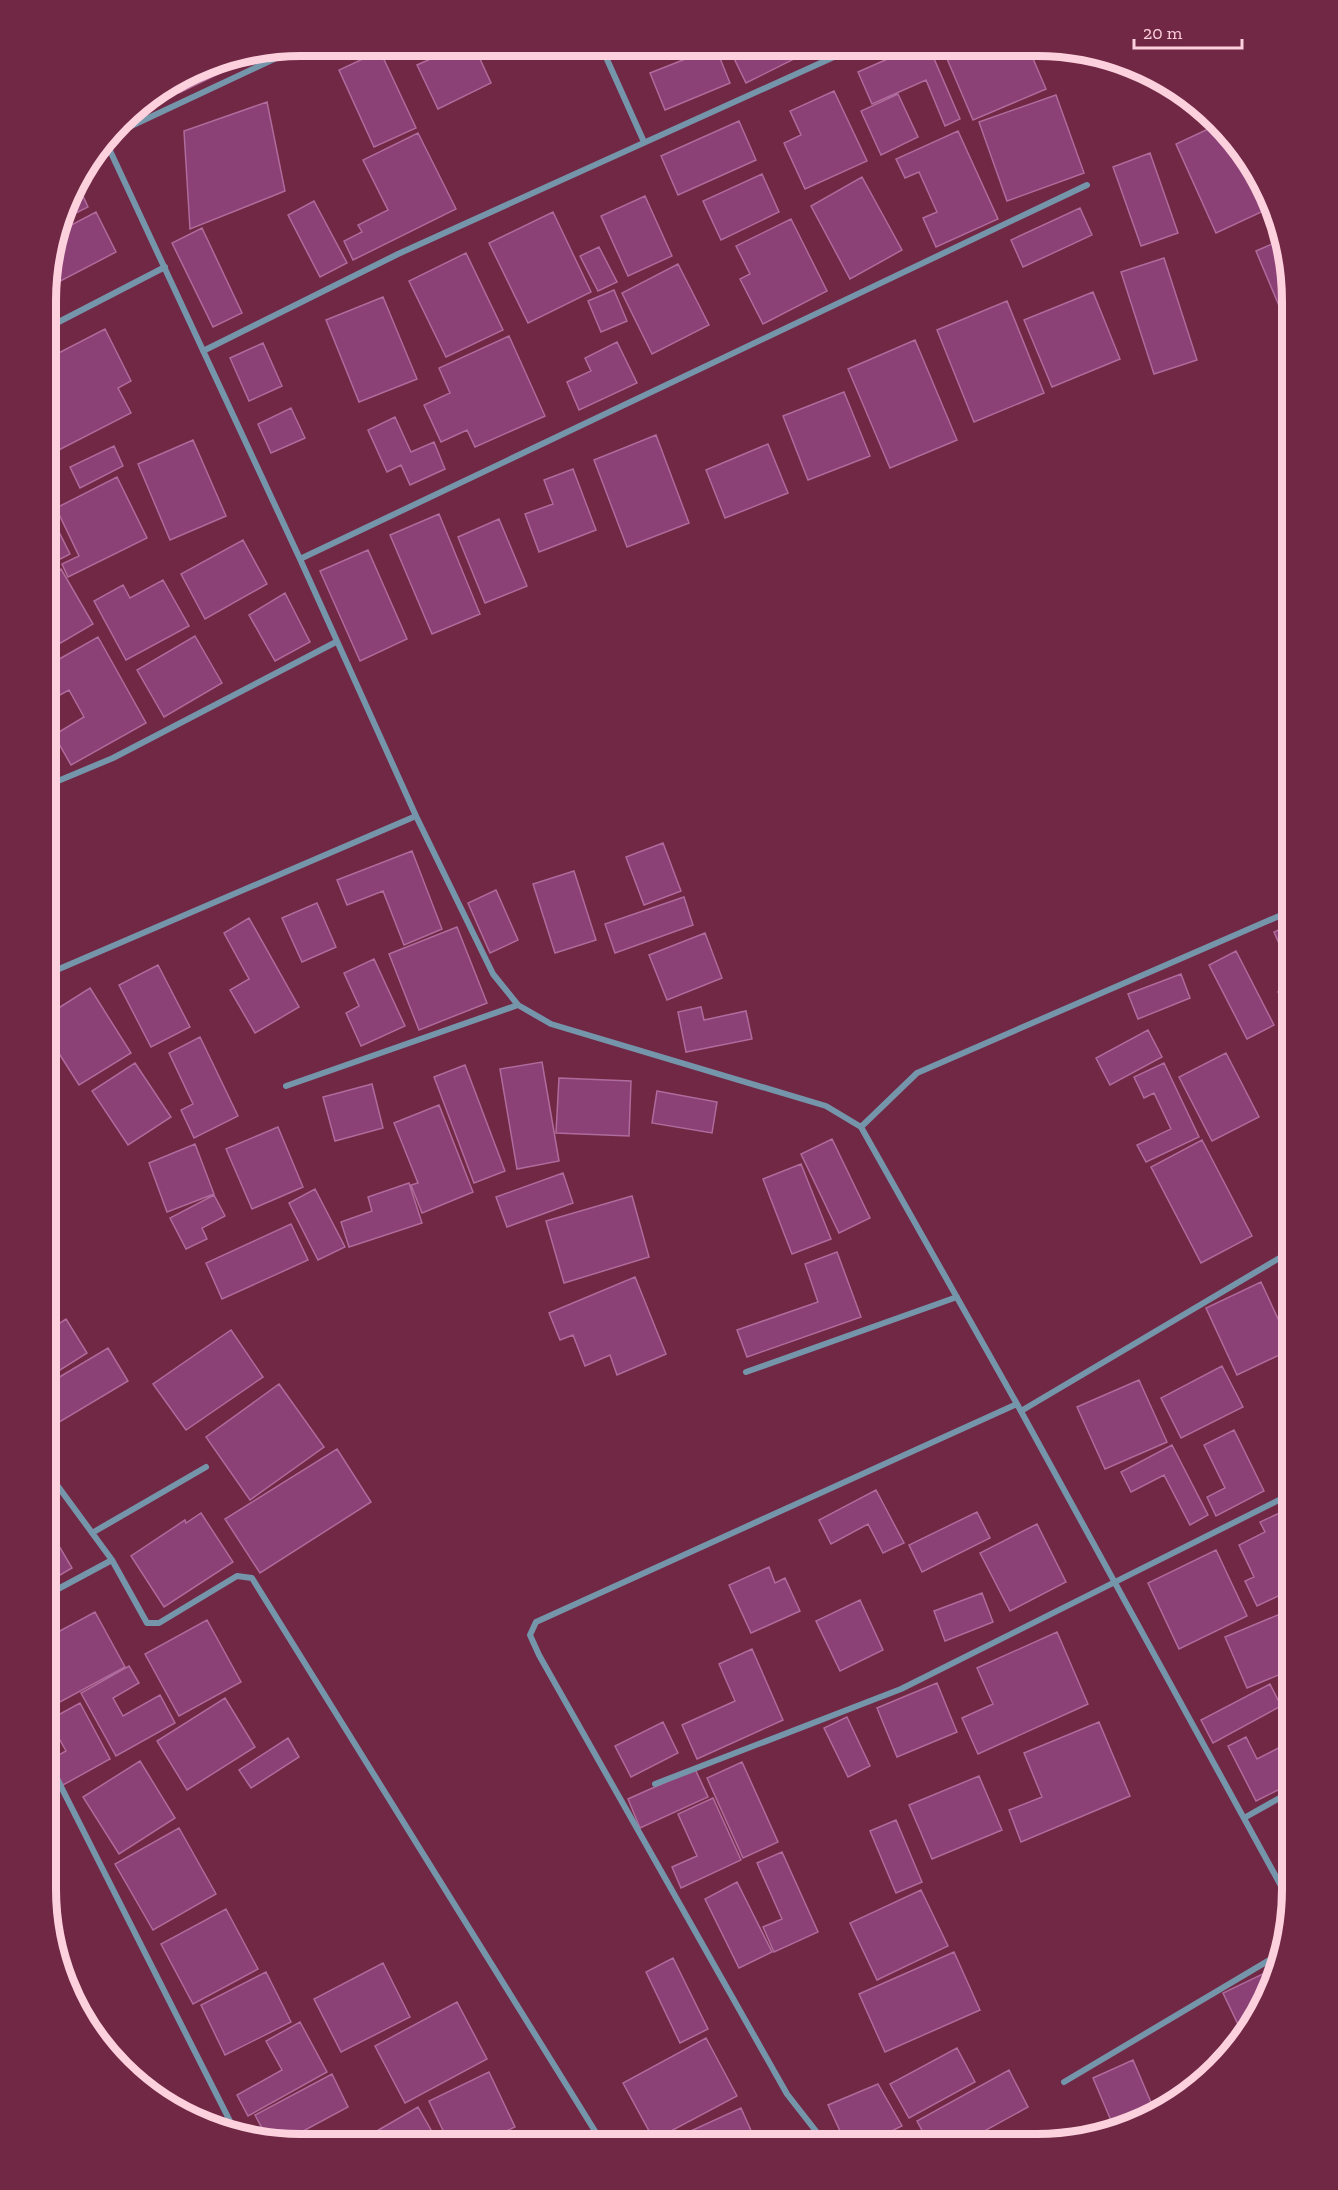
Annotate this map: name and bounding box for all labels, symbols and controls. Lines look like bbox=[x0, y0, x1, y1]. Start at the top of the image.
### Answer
scale bar bbox=[1134, 12, 1242, 50]
text: 20 m bbox=[1143, 22, 1183, 44]

